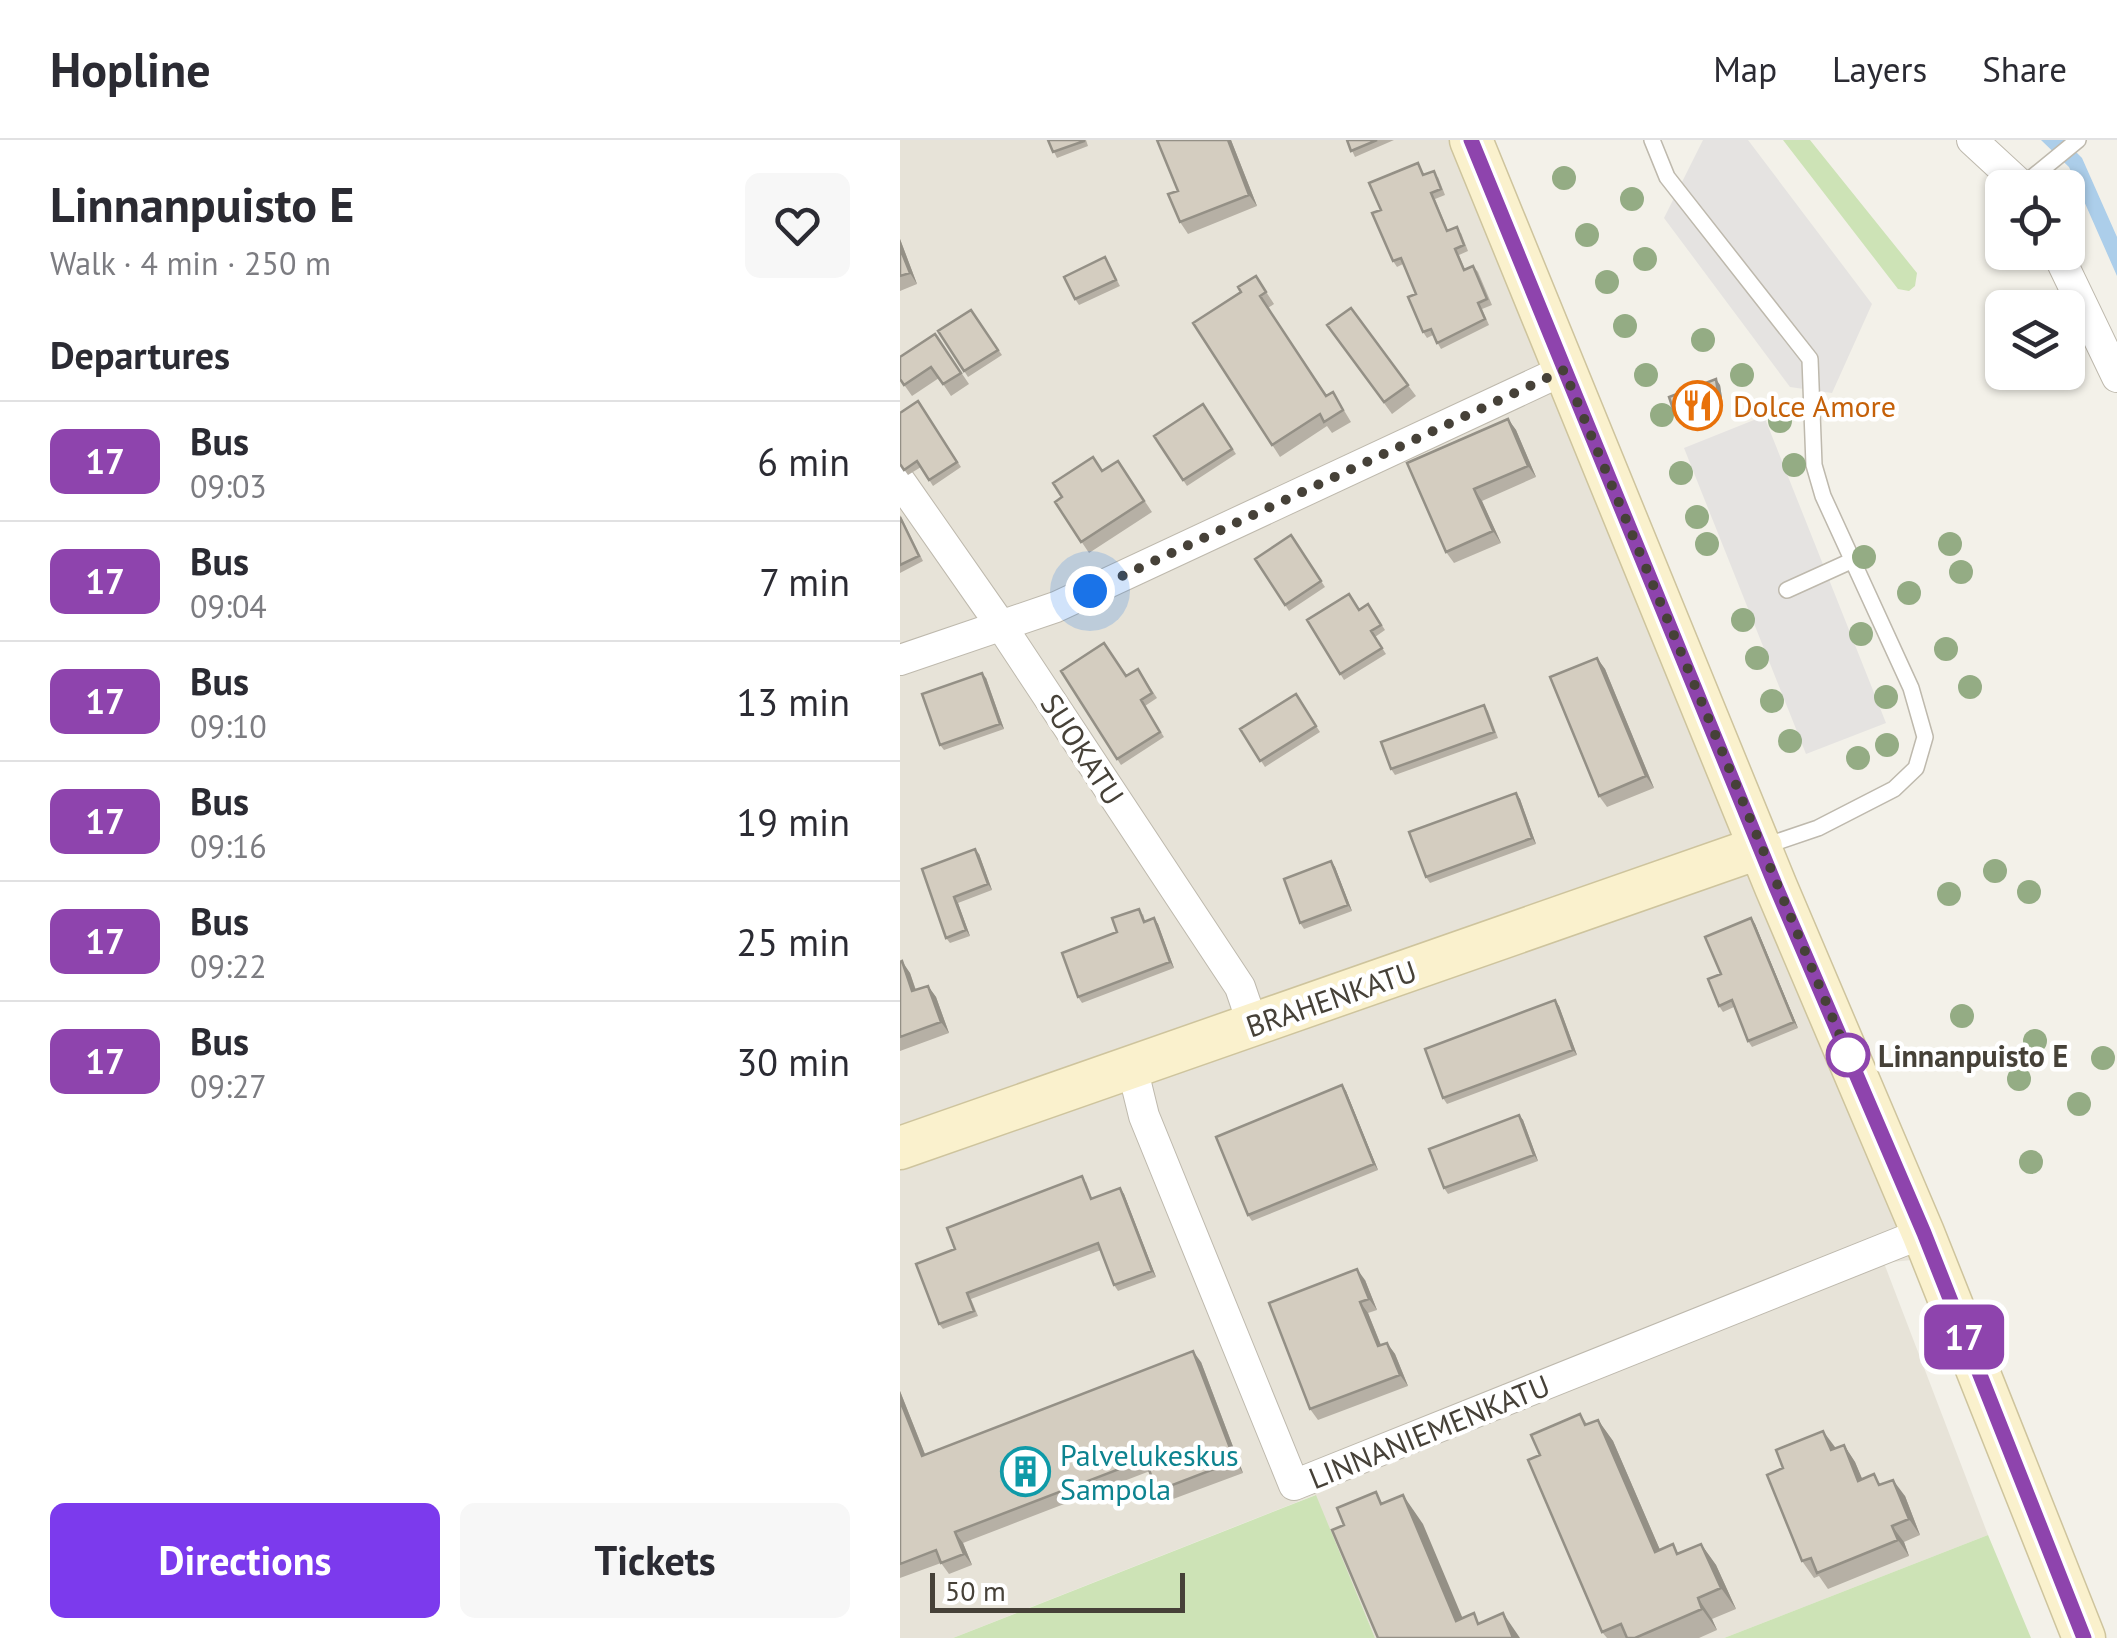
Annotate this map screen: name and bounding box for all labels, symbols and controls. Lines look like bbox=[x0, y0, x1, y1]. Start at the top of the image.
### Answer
text: Hopline bbox=[50, 38, 211, 100]
text: Map bbox=[1713, 46, 1777, 92]
text: Layers bbox=[1832, 46, 1927, 92]
text: Share bbox=[1982, 46, 2067, 92]
map controls bbox=[1985, 170, 2085, 390]
button: locate bbox=[1985, 170, 2085, 270]
text: Linnanpuisto E bbox=[50, 173, 354, 235]
button: heart bbox=[745, 173, 850, 278]
text: Walk · 4 min · 250 m bbox=[50, 242, 331, 284]
button: layers bbox=[1985, 290, 2085, 390]
text: Departures bbox=[50, 330, 230, 379]
restaurant icon: Dolce Amore bbox=[1672, 379, 1724, 431]
place label: Dolce Amore bbox=[1733, 386, 1896, 425]
text: Bus bbox=[190, 416, 249, 465]
text: 6 min bbox=[757, 437, 850, 486]
text: 17 bbox=[85, 438, 125, 484]
text: 09:03 bbox=[190, 465, 267, 507]
text: Bus bbox=[190, 536, 249, 585]
text: 7 min bbox=[759, 557, 850, 606]
text: 17 bbox=[85, 558, 125, 604]
your location bbox=[1065, 566, 1115, 616]
text: 09:04 bbox=[190, 585, 267, 627]
text: Bus bbox=[190, 656, 249, 705]
text: 13 min bbox=[737, 677, 850, 726]
text: 17 bbox=[85, 678, 125, 724]
street label: SUOKATU bbox=[1033, 686, 1133, 812]
text: 09:10 bbox=[190, 705, 267, 747]
text: Bus bbox=[190, 776, 249, 825]
text: 19 min bbox=[737, 797, 850, 846]
text: 17 bbox=[85, 798, 125, 844]
text: 09:16 bbox=[190, 825, 267, 867]
text: Bus bbox=[190, 896, 249, 945]
text: 25 min bbox=[737, 917, 850, 966]
text: 17 bbox=[85, 918, 125, 964]
text: 09:22 bbox=[190, 945, 267, 987]
street label: BRAHENKATU bbox=[1241, 951, 1421, 1045]
text: Bus bbox=[190, 1016, 249, 1065]
marker: Linnanpuisto E bbox=[1827, 1034, 1869, 1076]
place label: Linnanpuisto E bbox=[1878, 1036, 2068, 1075]
text: 30 min bbox=[737, 1037, 850, 1086]
text: 17 bbox=[85, 1038, 125, 1084]
text: 09:27 bbox=[190, 1065, 267, 1107]
line badge: 17 bbox=[1919, 1304, 2009, 1370]
text: 17 bbox=[1944, 1314, 1984, 1360]
street label: LINNANIEMENKATU bbox=[1303, 1365, 1555, 1497]
place label: Palvelukeskus Sampola bbox=[1060, 1435, 1239, 1508]
building icon: Palvelukeskus Sampola bbox=[999, 1445, 1051, 1497]
button: Directions bbox=[50, 1503, 440, 1618]
button: Tickets bbox=[460, 1503, 850, 1618]
scale bar bbox=[930, 1568, 1185, 1612]
text: 50 m bbox=[945, 1572, 1006, 1609]

